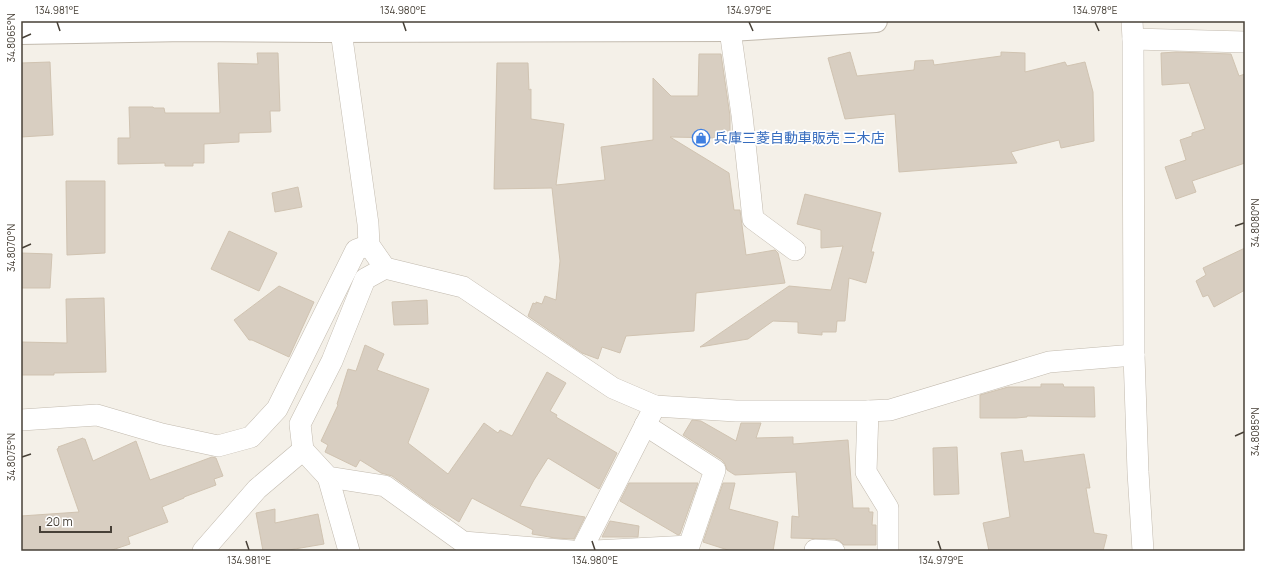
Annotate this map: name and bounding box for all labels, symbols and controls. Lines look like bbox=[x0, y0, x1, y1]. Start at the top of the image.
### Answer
text: 134.981°E bbox=[35, 3, 79, 17]
text: 134.980°E bbox=[380, 3, 426, 17]
text: 134.979°E bbox=[726, 3, 772, 17]
text: 134.978°E bbox=[1073, 3, 1118, 17]
text: 34.8065°N bbox=[4, 13, 18, 63]
shop icon: 兵庫三菱自動車販売 三木店 bbox=[691, 128, 711, 148]
place label: 兵庫三菱自動車販売 三木店 bbox=[714, 128, 885, 147]
text: 34.8080°N bbox=[1248, 198, 1262, 247]
text: 34.8070°N bbox=[4, 224, 18, 272]
text: 34.8085°N bbox=[1248, 408, 1262, 456]
text: 34.8075°N bbox=[4, 433, 18, 481]
scale bar bbox=[40, 508, 111, 534]
text: 20 m bbox=[46, 513, 73, 530]
text: 134.981°E bbox=[227, 553, 271, 567]
text: 134.980°E bbox=[572, 553, 618, 567]
text: 134.979°E bbox=[918, 553, 964, 567]

